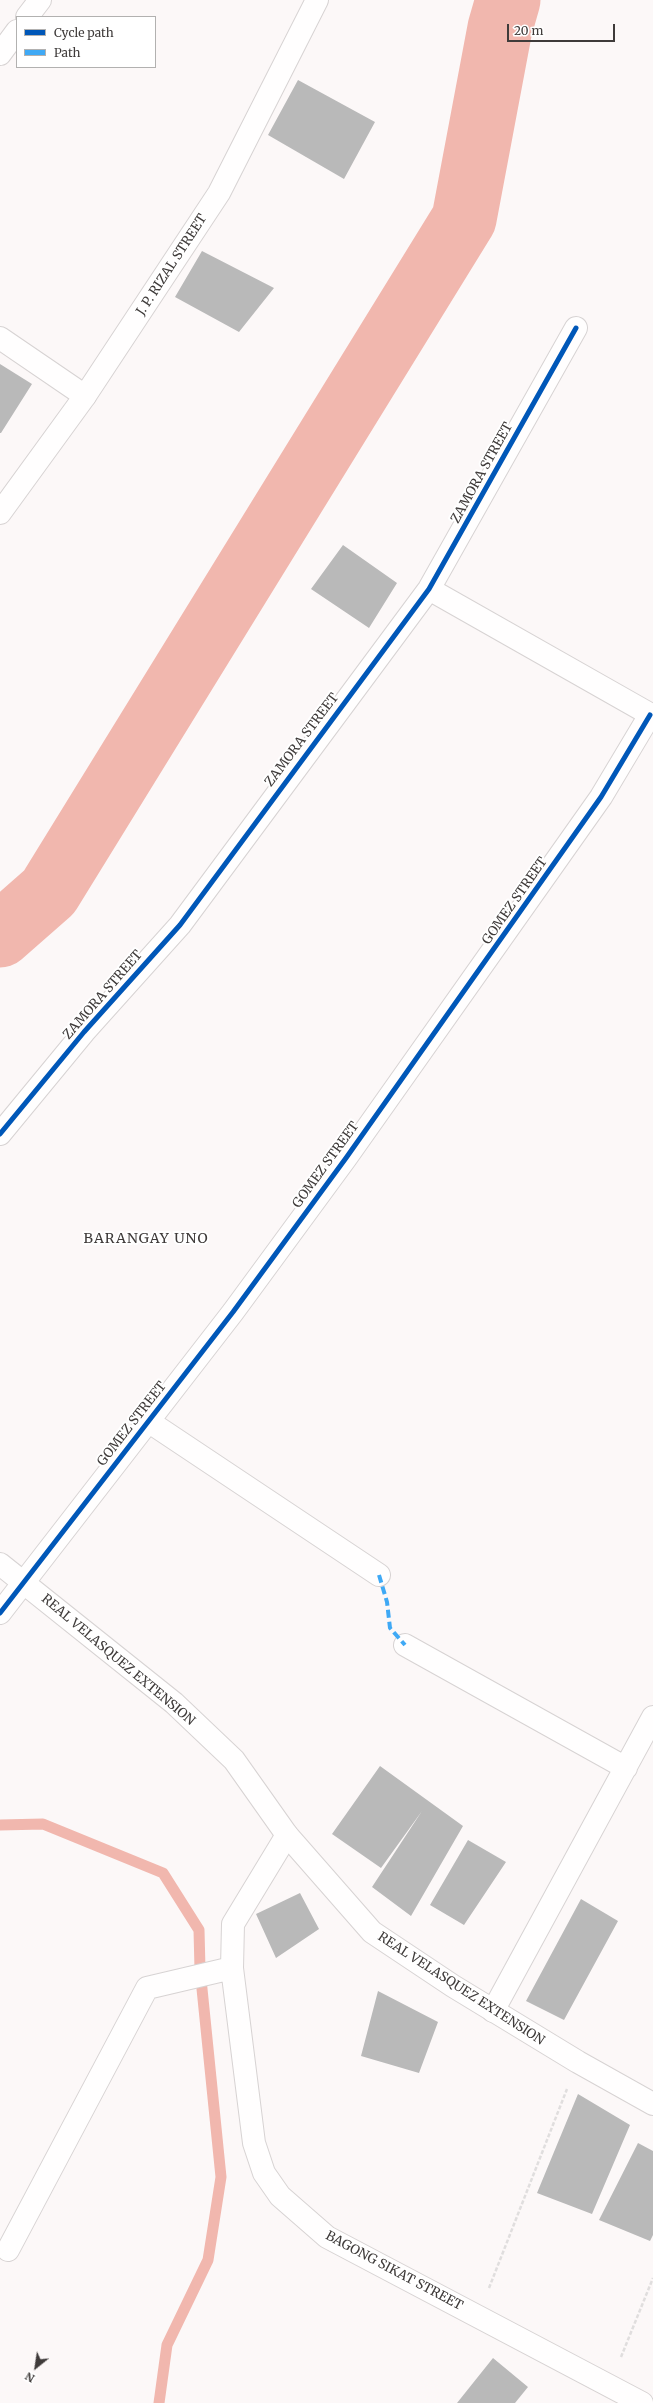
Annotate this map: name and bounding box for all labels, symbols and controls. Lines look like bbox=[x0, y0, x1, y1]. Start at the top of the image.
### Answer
legend bbox=[16, 16, 156, 68]
scale bar bbox=[509, 16, 617, 42]
text: 20 m bbox=[514, 23, 543, 38]
text: Cycle path bbox=[54, 25, 114, 40]
text: Path bbox=[54, 45, 80, 60]
street label: J. P. RIZAL STREET bbox=[133, 212, 211, 318]
street label: ZAMORA STREET bbox=[448, 420, 516, 526]
street label: ZAMORA STREET bbox=[262, 690, 342, 790]
street label: GOMEZ STREET bbox=[479, 854, 551, 948]
street label: ZAMORA STREET bbox=[60, 947, 146, 1043]
street label: GOMEZ STREET bbox=[289, 1119, 363, 1211]
district label: BARANGAY UNO bbox=[84, 1231, 208, 1247]
street label: GOMEZ STREET bbox=[94, 1379, 170, 1469]
street label: REAL VELASQUEZ EXTENSION bbox=[38, 1591, 198, 1729]
street label: REAL VELASQUEZ EXTENSION bbox=[375, 1929, 547, 2049]
street label: BAGONG SIKAT STREET bbox=[323, 2228, 465, 2314]
north arrow bbox=[16, 2347, 56, 2387]
text: N bbox=[23, 2369, 37, 2386]

